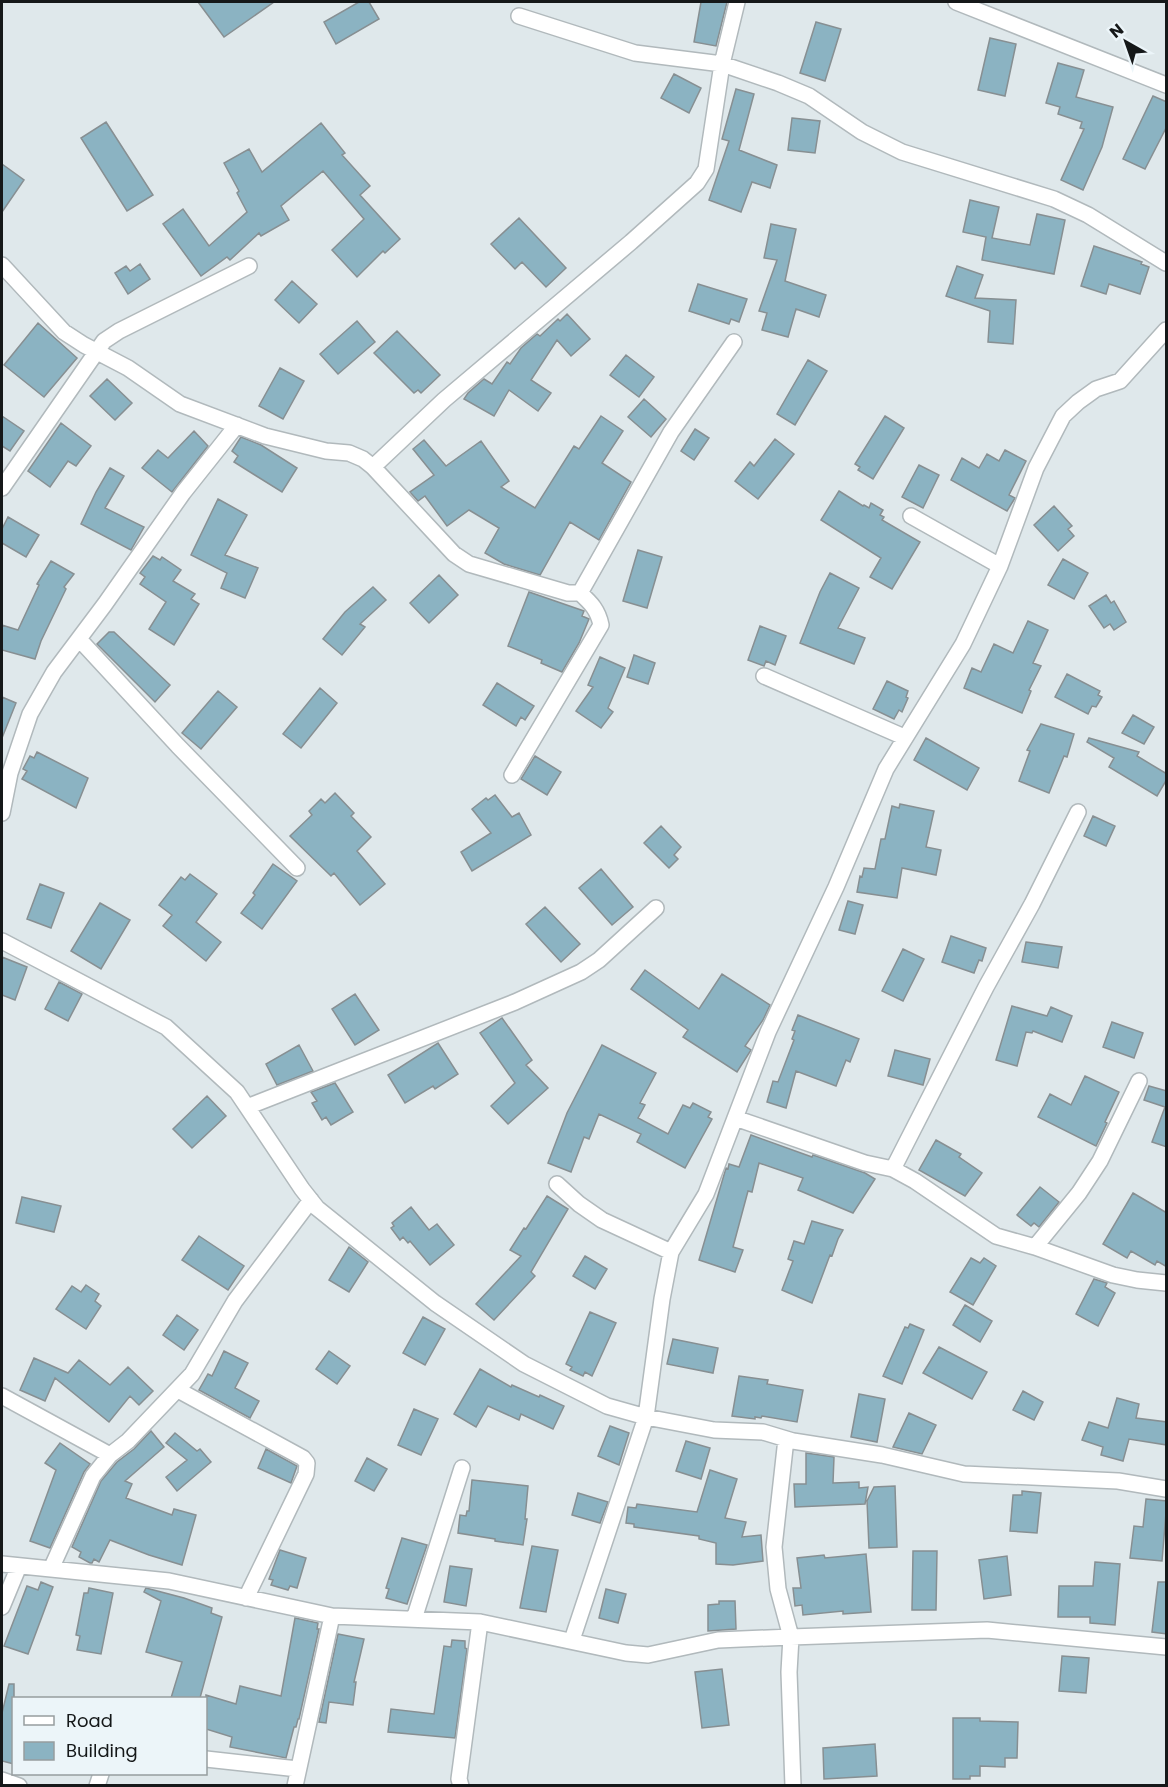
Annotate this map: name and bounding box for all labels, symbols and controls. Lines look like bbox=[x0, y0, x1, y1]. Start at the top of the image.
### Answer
north arrow bbox=[1096, 12, 1156, 72]
text: N bbox=[1105, 18, 1129, 44]
legend bbox=[12, 1697, 207, 1775]
text: Road bbox=[66, 1708, 113, 1733]
text: Building bbox=[66, 1738, 138, 1763]

